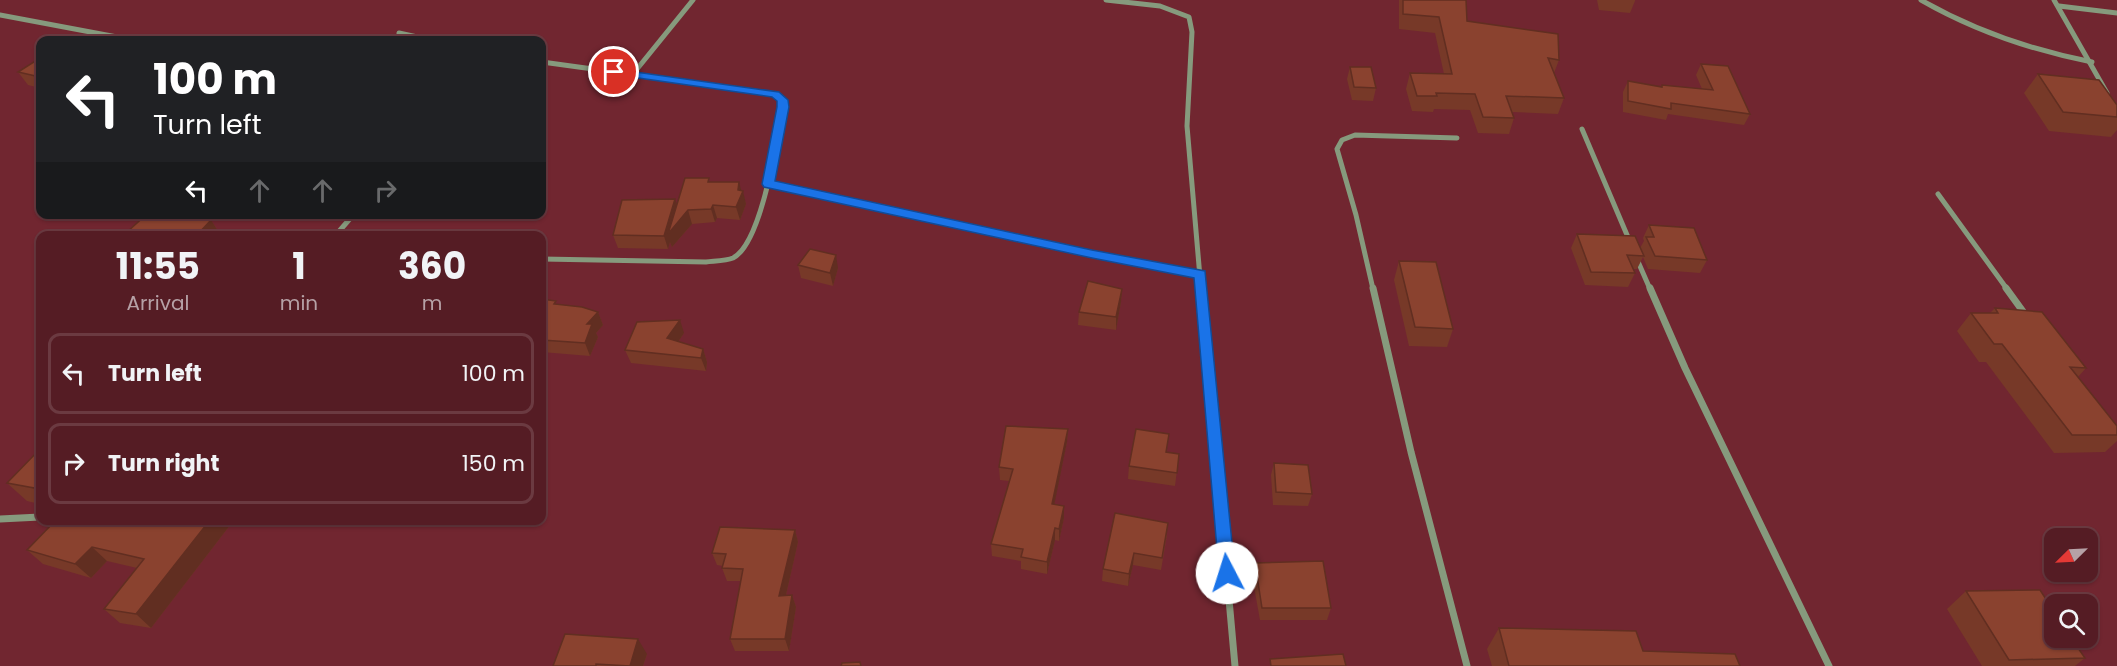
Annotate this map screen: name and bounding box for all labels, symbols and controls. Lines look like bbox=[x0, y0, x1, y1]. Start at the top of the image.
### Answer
pin bbox=[588, 46, 639, 97]
text: 100 m bbox=[153, 50, 277, 109]
icon: arrive bbox=[597, 55, 630, 88]
icon: left bbox=[54, 60, 132, 138]
text: Turn left bbox=[153, 106, 262, 143]
icon: left bbox=[180, 174, 213, 207]
icon: ahead bbox=[243, 174, 276, 207]
icon: ahead bbox=[306, 174, 339, 207]
icon: right bbox=[369, 174, 402, 207]
text: 11:55 bbox=[116, 241, 200, 292]
text: 1 bbox=[292, 241, 306, 292]
text: 360 bbox=[398, 241, 466, 292]
text: Arrival bbox=[126, 289, 189, 317]
text: min bbox=[280, 289, 318, 317]
text: m bbox=[422, 289, 442, 317]
icon: left bbox=[57, 357, 90, 390]
text: Turn left bbox=[108, 358, 202, 389]
text: 100 m bbox=[462, 358, 525, 389]
icon: right bbox=[57, 447, 90, 480]
text: Turn right bbox=[108, 448, 219, 479]
text: 150 m bbox=[462, 448, 525, 479]
north arrow bbox=[2044, 528, 2098, 582]
map controls bbox=[2044, 528, 2098, 648]
position arrow bbox=[1195, 541, 1259, 605]
button: search bbox=[2044, 594, 2098, 648]

